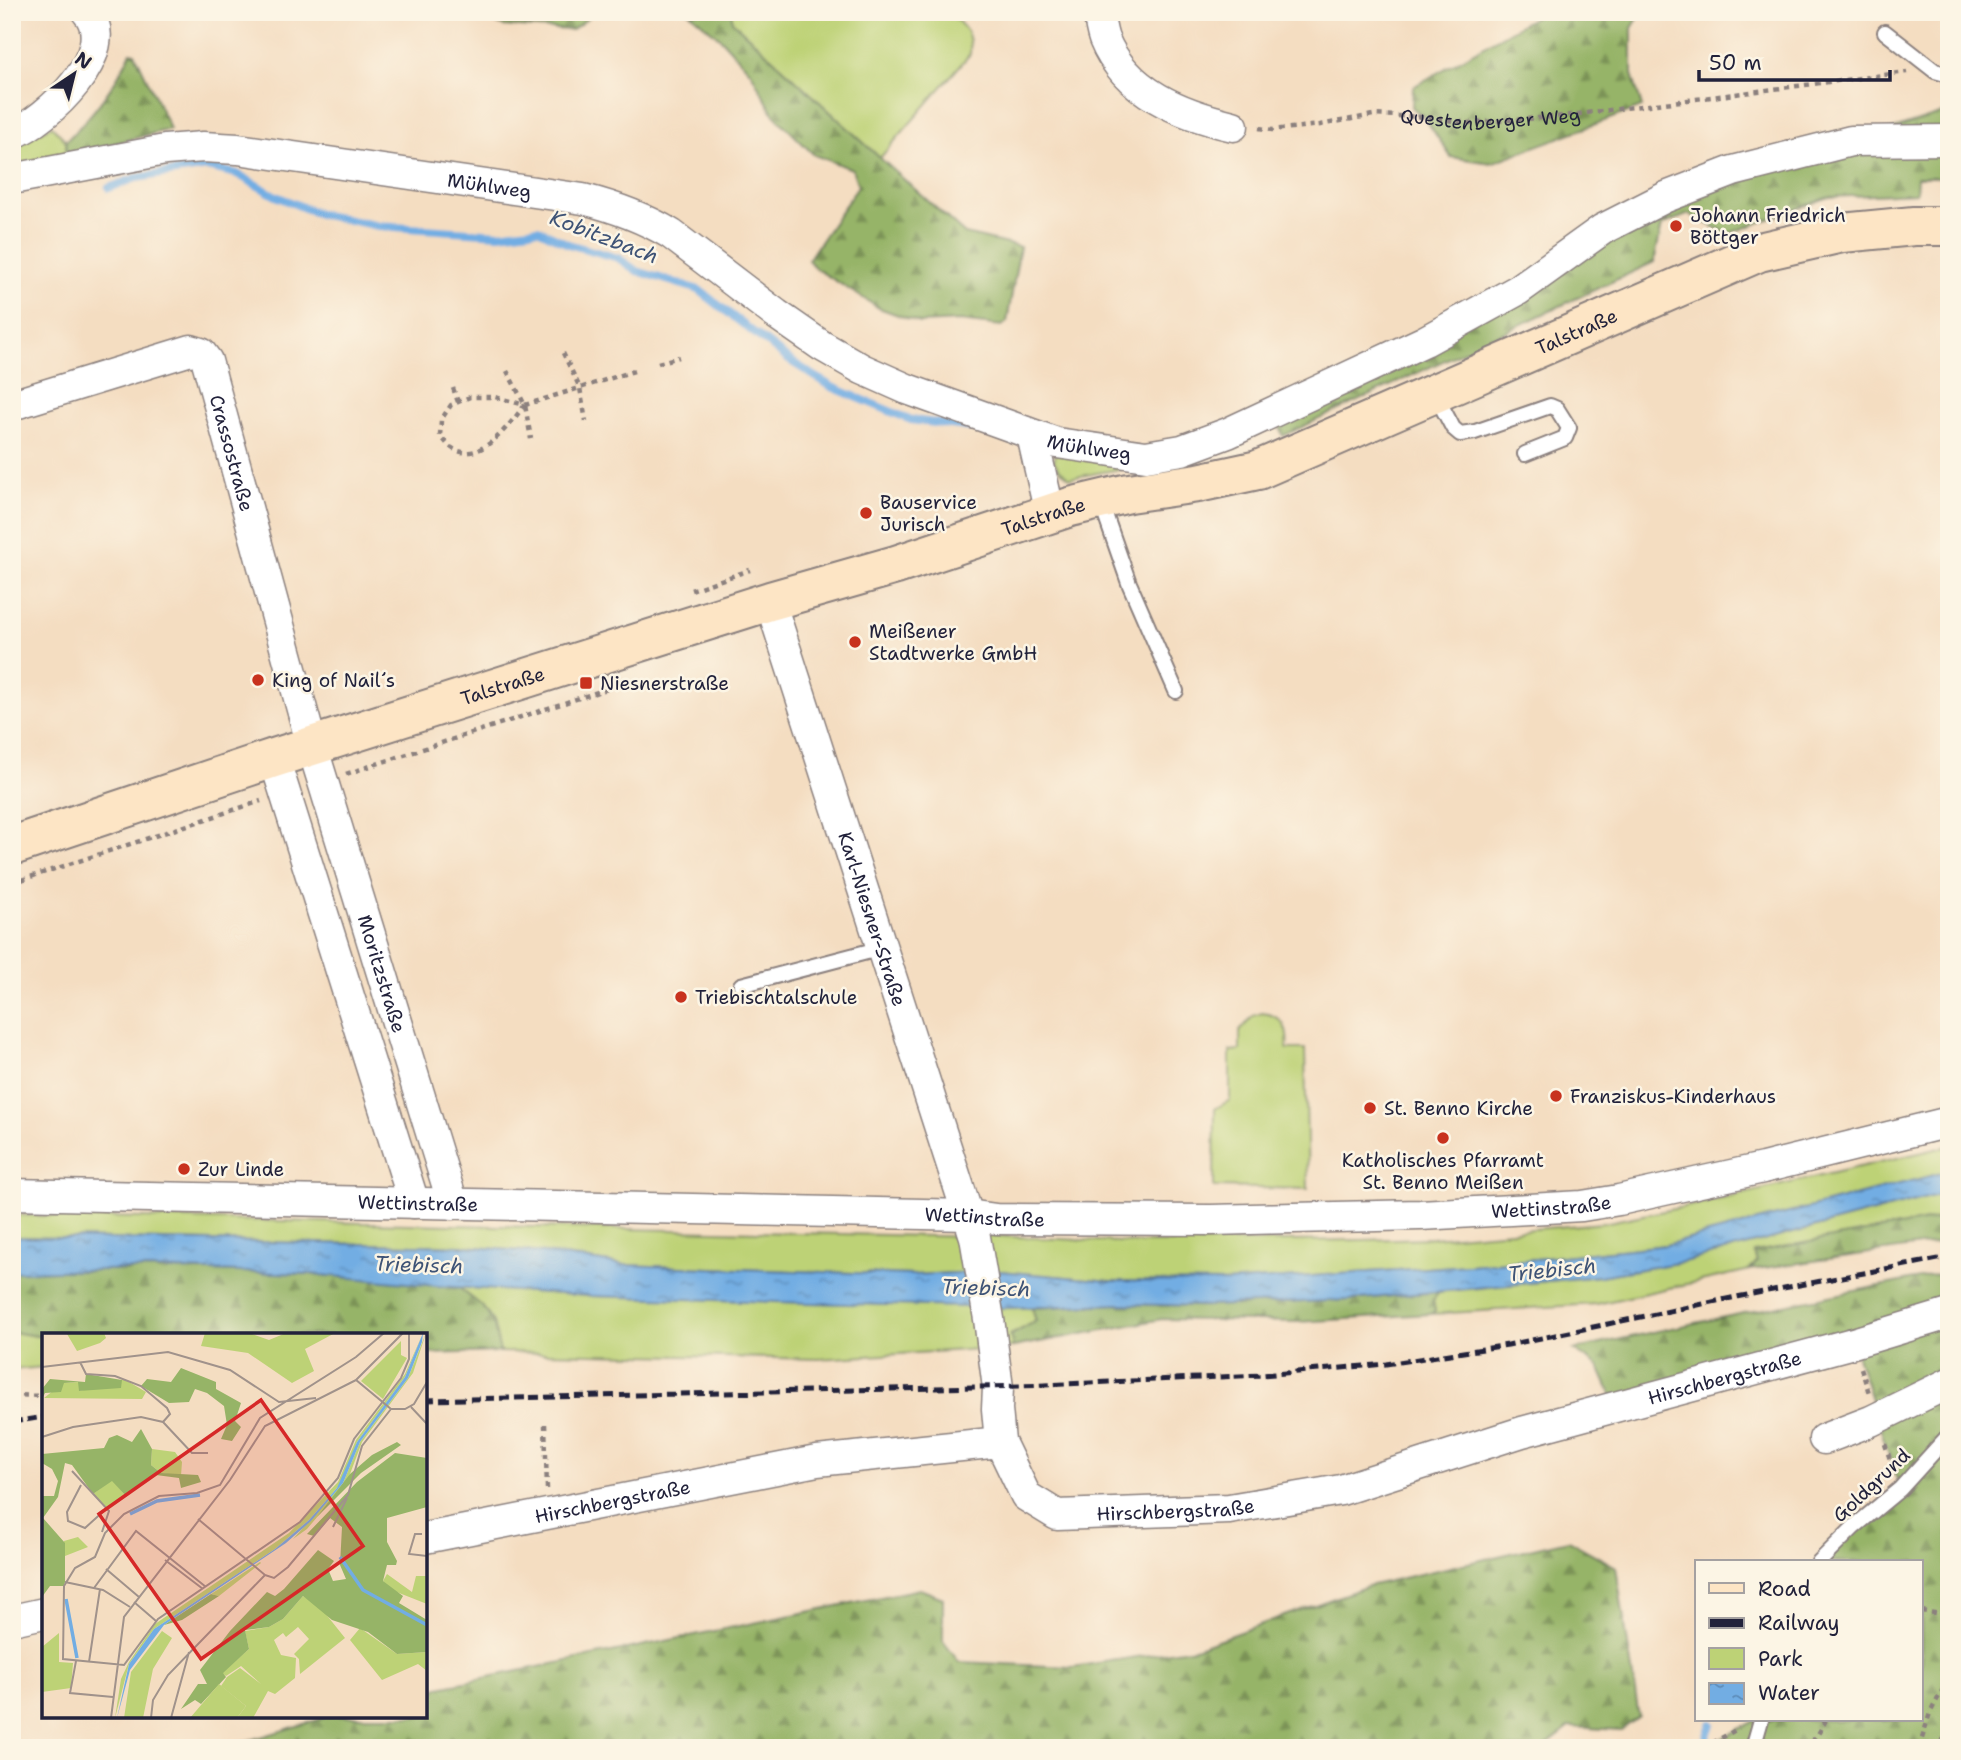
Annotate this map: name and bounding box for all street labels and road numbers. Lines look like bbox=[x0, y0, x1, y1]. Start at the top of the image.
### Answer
street label: Questenberger Weg bbox=[1400, 102, 1582, 137]
street label: Mühlweg bbox=[446, 168, 533, 204]
street label: Talstraße bbox=[1532, 303, 1621, 361]
street label: Crassostraße bbox=[204, 392, 259, 514]
street label: Mühlweg bbox=[1043, 428, 1133, 467]
street label: Talstraße bbox=[998, 492, 1088, 542]
street label: Talstraße bbox=[457, 661, 548, 711]
street label: Karl-Niesner-Straße bbox=[832, 829, 912, 1009]
street label: Moritzstraße bbox=[352, 912, 412, 1036]
street label: Wettinstraße bbox=[1490, 1189, 1613, 1224]
street label: Wettinstraße bbox=[357, 1190, 478, 1217]
street label: Wettinstraße bbox=[924, 1202, 1045, 1232]
street label: Hirschbergstraße bbox=[1645, 1345, 1804, 1411]
street label: Goldgrund bbox=[1827, 1443, 1915, 1528]
street label: Hirschbergstraße bbox=[533, 1474, 692, 1529]
street label: Hirschbergstraße bbox=[1096, 1493, 1256, 1527]

